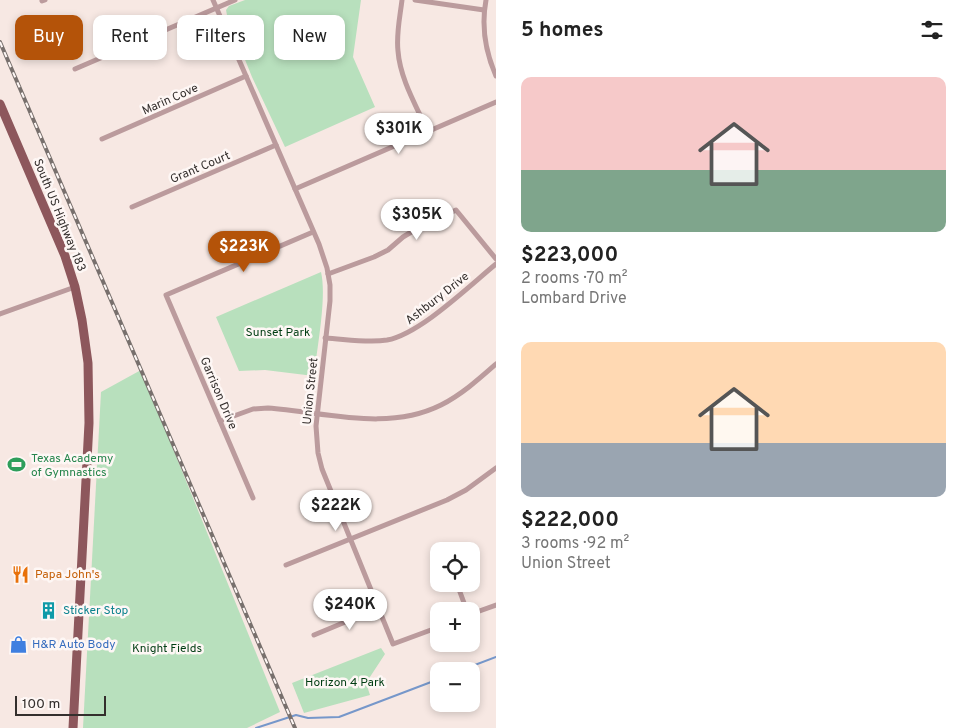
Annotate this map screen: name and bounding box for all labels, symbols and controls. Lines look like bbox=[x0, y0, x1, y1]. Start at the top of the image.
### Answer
chip: Buy bbox=[15, 15, 83, 60]
chip: Rent bbox=[93, 15, 167, 60]
chip: Filters bbox=[177, 15, 264, 60]
chip: New bbox=[274, 15, 345, 60]
icon: filters bbox=[918, 16, 946, 44]
text: 5 homes bbox=[521, 17, 604, 44]
street label: Marin Cove bbox=[140, 80, 201, 119]
icon: home bbox=[689, 109, 779, 199]
pin: $301K bbox=[364, 112, 434, 155]
text: $301K bbox=[375, 119, 423, 139]
street label: Grant Court bbox=[168, 148, 233, 188]
street label: South US Highway 183 bbox=[29, 157, 89, 274]
pin: $305K bbox=[382, 198, 452, 241]
text: $305K bbox=[392, 205, 442, 225]
pin: $223K bbox=[209, 230, 279, 273]
text: $223K bbox=[219, 237, 269, 257]
text: $223,000 bbox=[521, 242, 618, 269]
street label: Ashbury Drive bbox=[403, 269, 473, 329]
text: 2 rooms · 70 m² bbox=[521, 269, 628, 289]
text: Lombard Drive bbox=[521, 289, 627, 309]
park label: Sunset Park bbox=[246, 325, 310, 341]
street label: Garrison Drive bbox=[196, 355, 241, 432]
street label: Union Street bbox=[300, 357, 322, 425]
icon: home bbox=[689, 374, 779, 464]
place label: Texas Academy of Gymnastics bbox=[31, 451, 113, 481]
sports icon: Texas Academy of Gymnastics bbox=[7, 455, 27, 475]
pin: $222K bbox=[301, 490, 371, 532]
text: $222K bbox=[311, 496, 361, 516]
text: $222,000 bbox=[521, 507, 619, 534]
text: 3 rooms · 92 m² bbox=[521, 534, 629, 554]
map controls bbox=[430, 542, 480, 712]
button: locate bbox=[430, 542, 480, 592]
text: Union Street bbox=[521, 554, 611, 574]
restaurant icon: Papa John's bbox=[11, 564, 31, 584]
place label: Papa John's bbox=[35, 567, 100, 583]
pin: $240K bbox=[315, 588, 385, 631]
text: $240K bbox=[324, 595, 376, 615]
building icon: Sticker Stop bbox=[39, 600, 59, 620]
button: + bbox=[430, 602, 480, 652]
place label: Sticker Stop bbox=[63, 603, 129, 619]
shop icon: H&R Auto Body bbox=[8, 634, 28, 654]
place label: H&R Auto Body bbox=[32, 637, 116, 653]
park label: Knight Fields bbox=[132, 641, 202, 657]
button: − bbox=[430, 662, 480, 712]
park label: Horizon 4 Park bbox=[305, 675, 385, 691]
scale bar bbox=[15, 693, 106, 716]
text: 100 m bbox=[22, 696, 60, 713]

